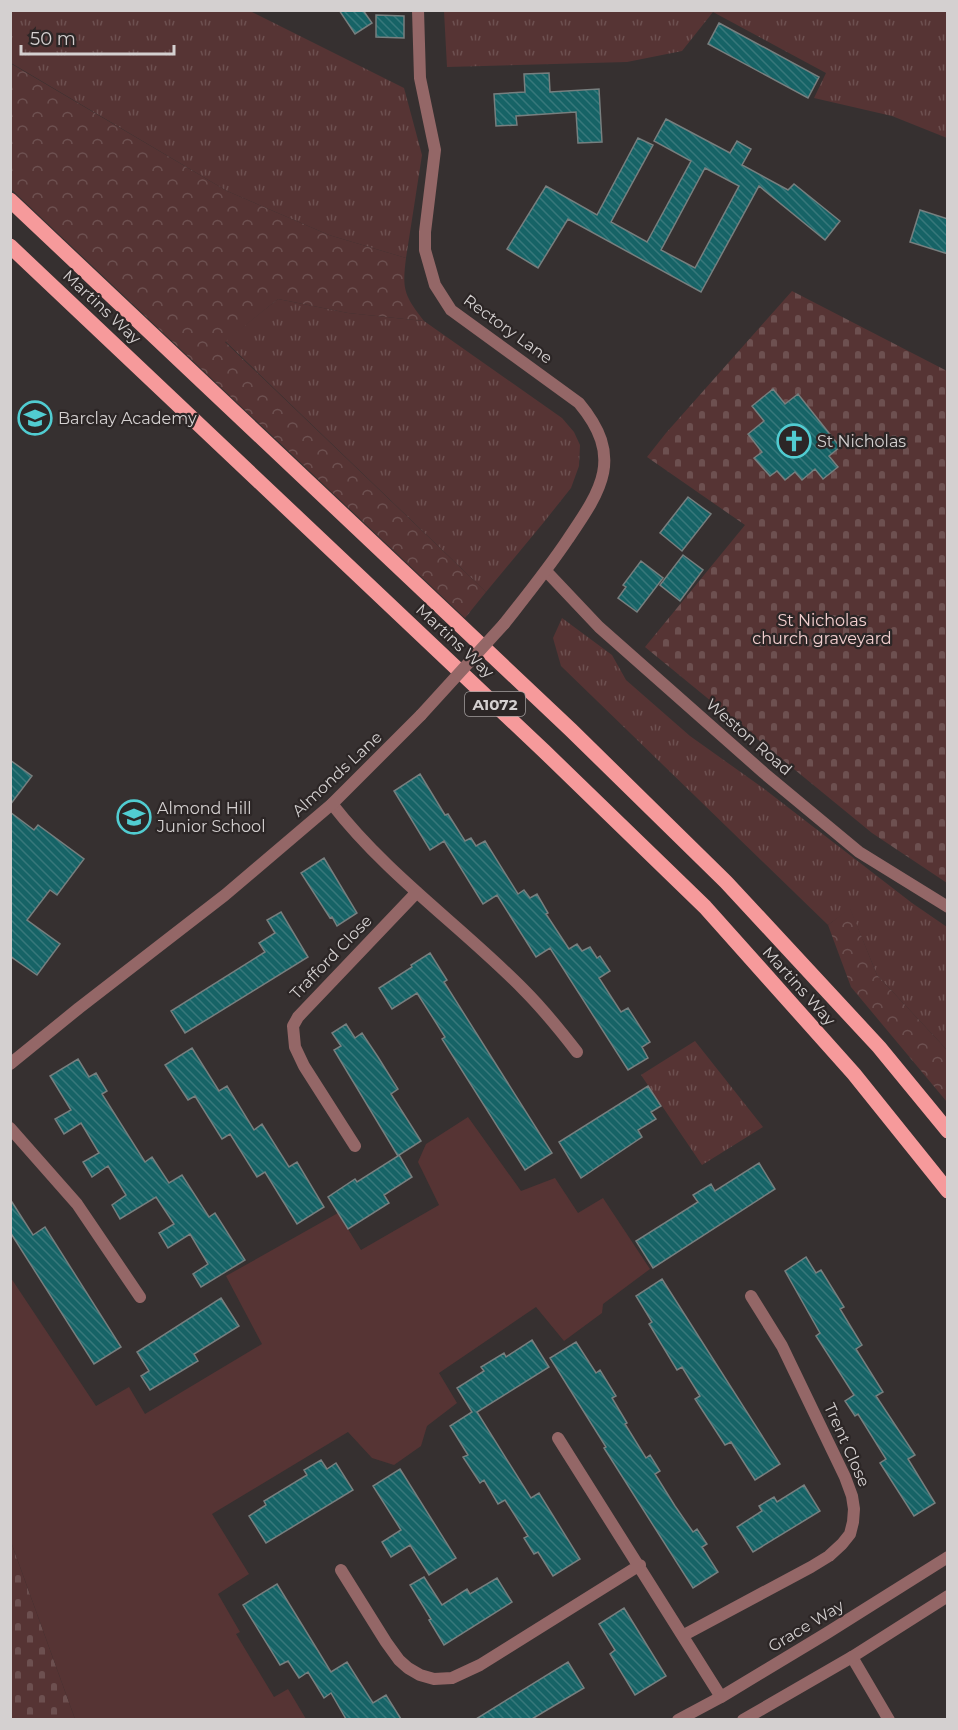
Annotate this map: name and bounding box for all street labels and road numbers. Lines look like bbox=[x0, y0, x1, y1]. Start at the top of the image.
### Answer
street label: Martins Way bbox=[59, 266, 145, 348]
street label: Rectory Lane bbox=[460, 290, 556, 368]
street label: Martins Way bbox=[412, 600, 498, 682]
road number: A1072 bbox=[465, 692, 525, 716]
street label: Weston Road bbox=[702, 695, 796, 779]
street label: Almonds Lane bbox=[288, 728, 386, 820]
street label: Trafford Close bbox=[286, 911, 376, 1003]
street label: Martins Way bbox=[759, 943, 840, 1030]
street label: Trent Close bbox=[820, 1400, 874, 1490]
street label: Grace Way bbox=[765, 1596, 848, 1656]

